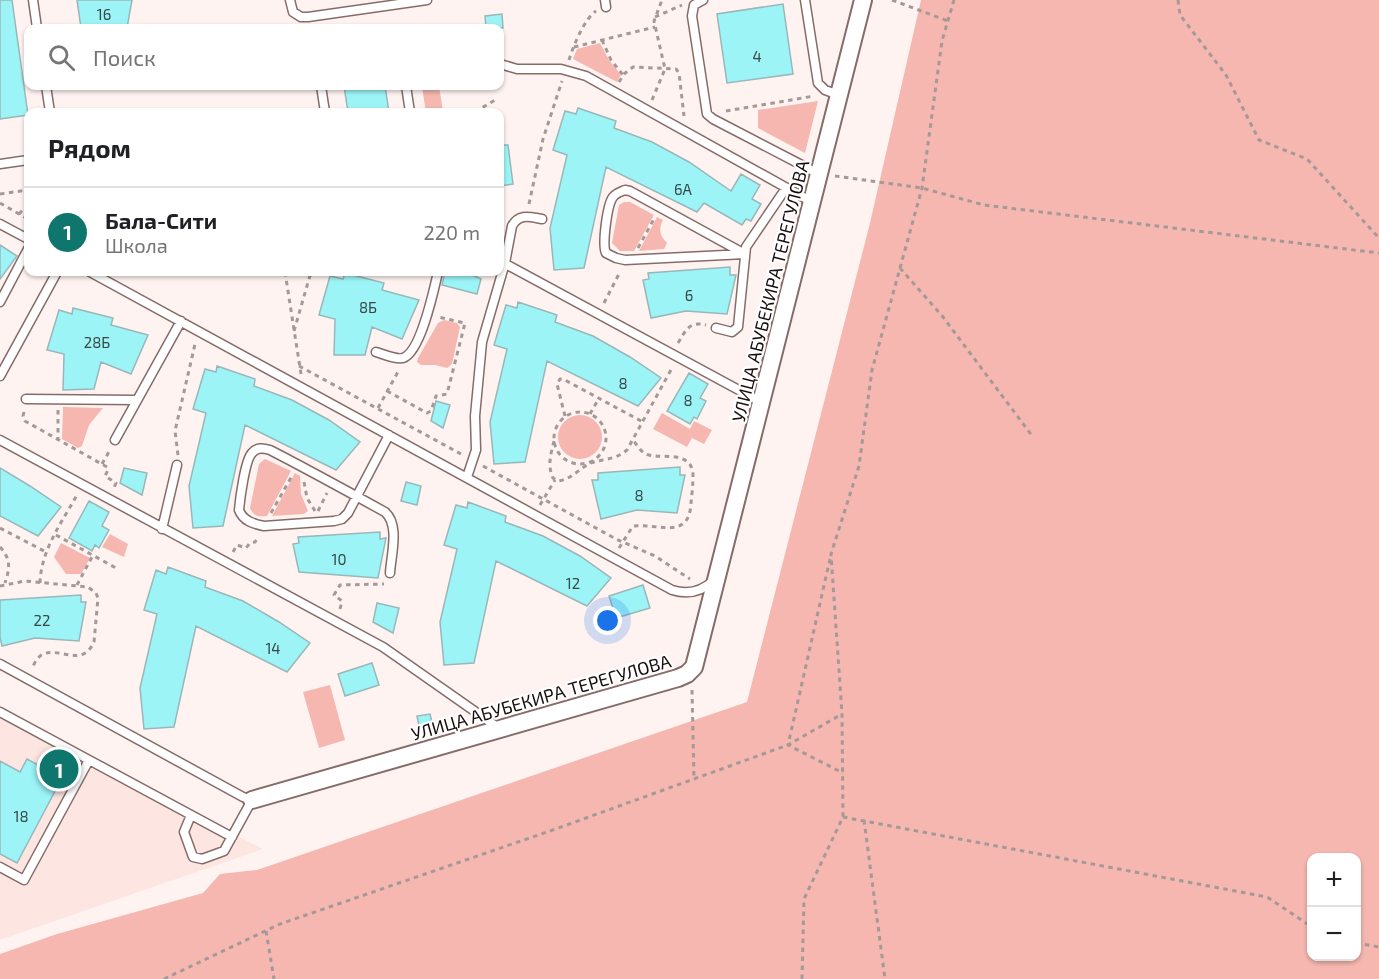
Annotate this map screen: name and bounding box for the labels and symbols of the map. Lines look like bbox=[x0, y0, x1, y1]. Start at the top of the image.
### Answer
house number: 16 bbox=[97, 5, 111, 23]
house number: 4 bbox=[752, 47, 762, 65]
street label: УЛИЦА АБУБЕКИРА ТЕРЕГУЛОВА bbox=[727, 157, 813, 424]
house number: 6А bbox=[674, 180, 693, 198]
house number: 6 bbox=[685, 286, 693, 304]
house number: 8Б bbox=[359, 298, 377, 316]
house number: 28Б bbox=[84, 333, 110, 351]
house number: 8 bbox=[618, 374, 628, 392]
house number: 8 bbox=[683, 391, 693, 409]
house number: 8 bbox=[634, 486, 644, 504]
house number: 10 bbox=[331, 550, 347, 568]
house number: 12 bbox=[566, 574, 580, 592]
your location bbox=[593, 606, 622, 635]
house number: 22 bbox=[34, 611, 50, 629]
house number: 14 bbox=[265, 639, 281, 657]
street label: УЛИЦА АБУБЕКИРА ТЕРЕГУЛОВА bbox=[409, 649, 674, 745]
pin: 1 bbox=[40, 746, 78, 792]
house number: 18 bbox=[13, 807, 29, 825]

